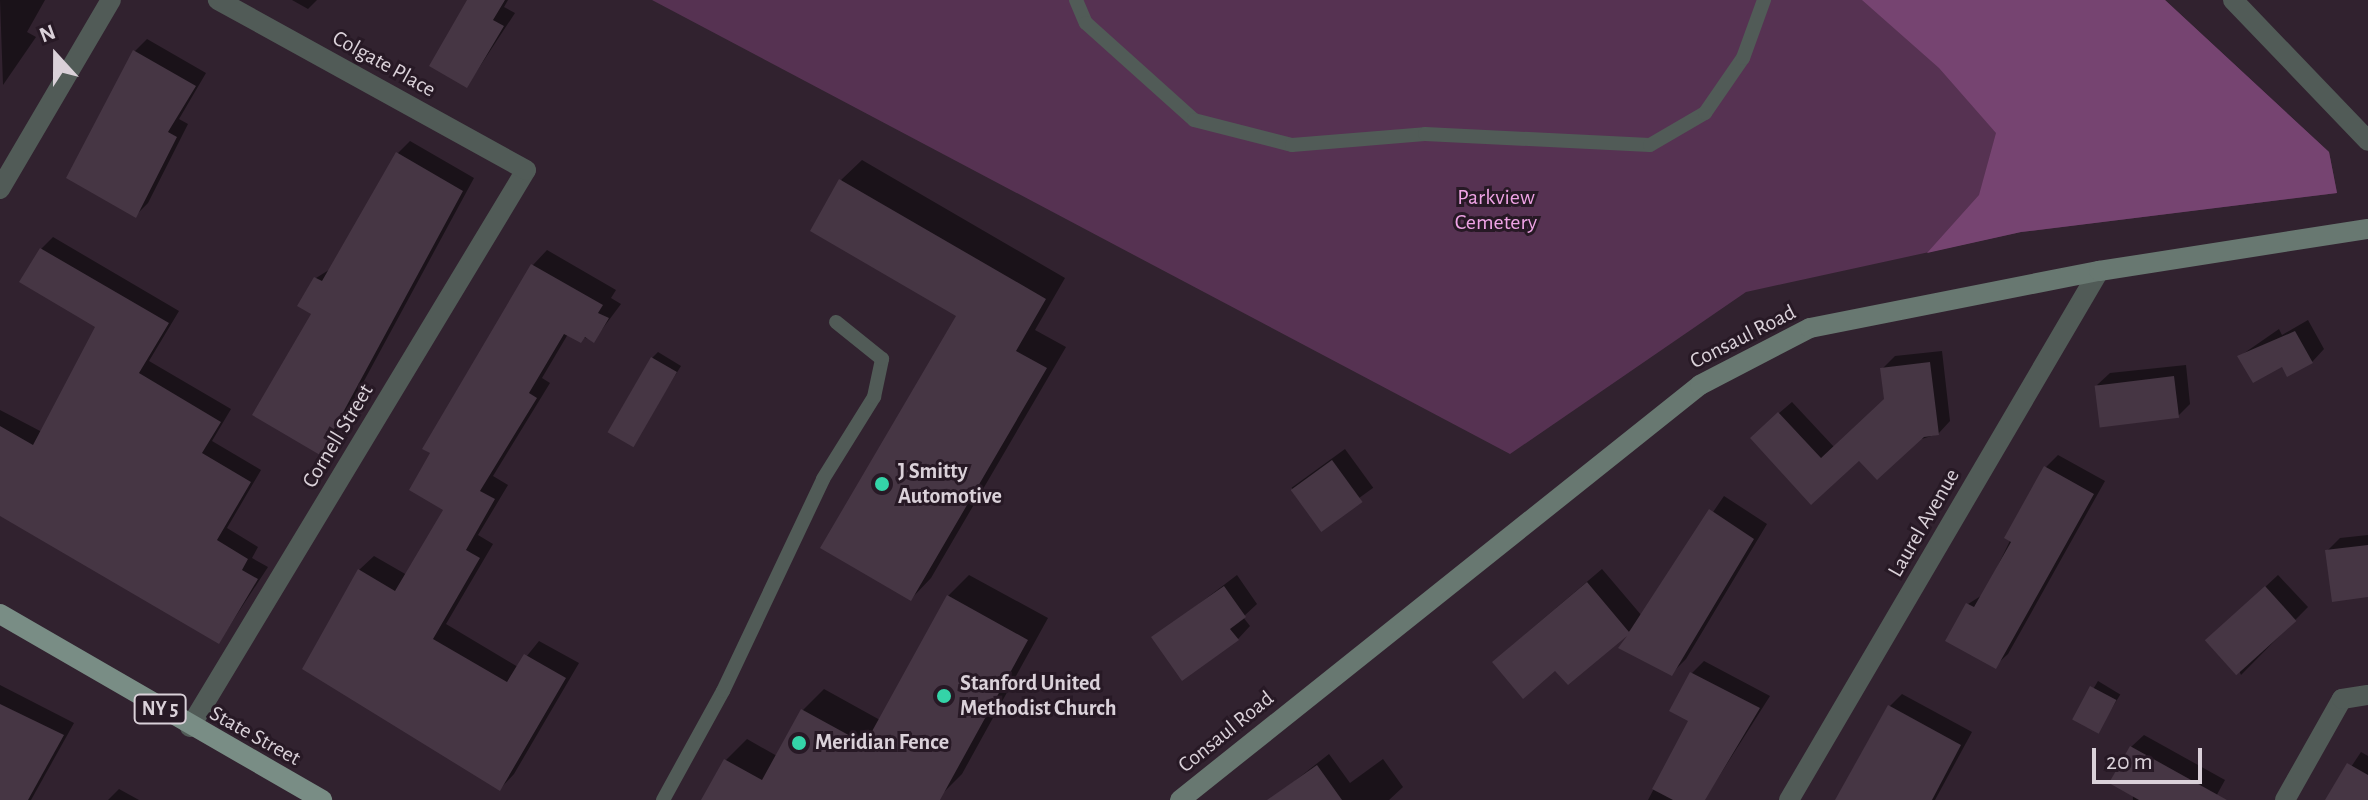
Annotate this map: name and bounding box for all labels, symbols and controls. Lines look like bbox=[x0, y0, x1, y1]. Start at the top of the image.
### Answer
north arrow bbox=[16, 16, 96, 96]
text: N bbox=[36, 21, 58, 47]
street label: Colgate Place bbox=[328, 25, 440, 103]
park label: Parkview Cemetery bbox=[1455, 184, 1537, 236]
street label: Consaul Road bbox=[1686, 299, 1800, 375]
street label: Cornell Street bbox=[297, 379, 379, 493]
place label: J Smitty Automotive bbox=[898, 458, 1002, 510]
street label: Laurel Avenue bbox=[1882, 464, 1966, 582]
marker: J Smitty Automotive bbox=[873, 475, 891, 493]
place label: Stanford United Methodist Church bbox=[960, 670, 1116, 722]
street label: Consaul Road bbox=[1173, 685, 1279, 779]
marker: Stanford United Methodist Church bbox=[935, 687, 953, 705]
road number: NY 5 bbox=[132, 693, 188, 725]
street label: State Street bbox=[205, 700, 305, 772]
place label: Meridian Fence bbox=[815, 730, 949, 756]
scale bar bbox=[2096, 732, 2206, 782]
marker: Meridian Fence bbox=[790, 734, 808, 752]
text: 20 m bbox=[2106, 750, 2153, 774]

